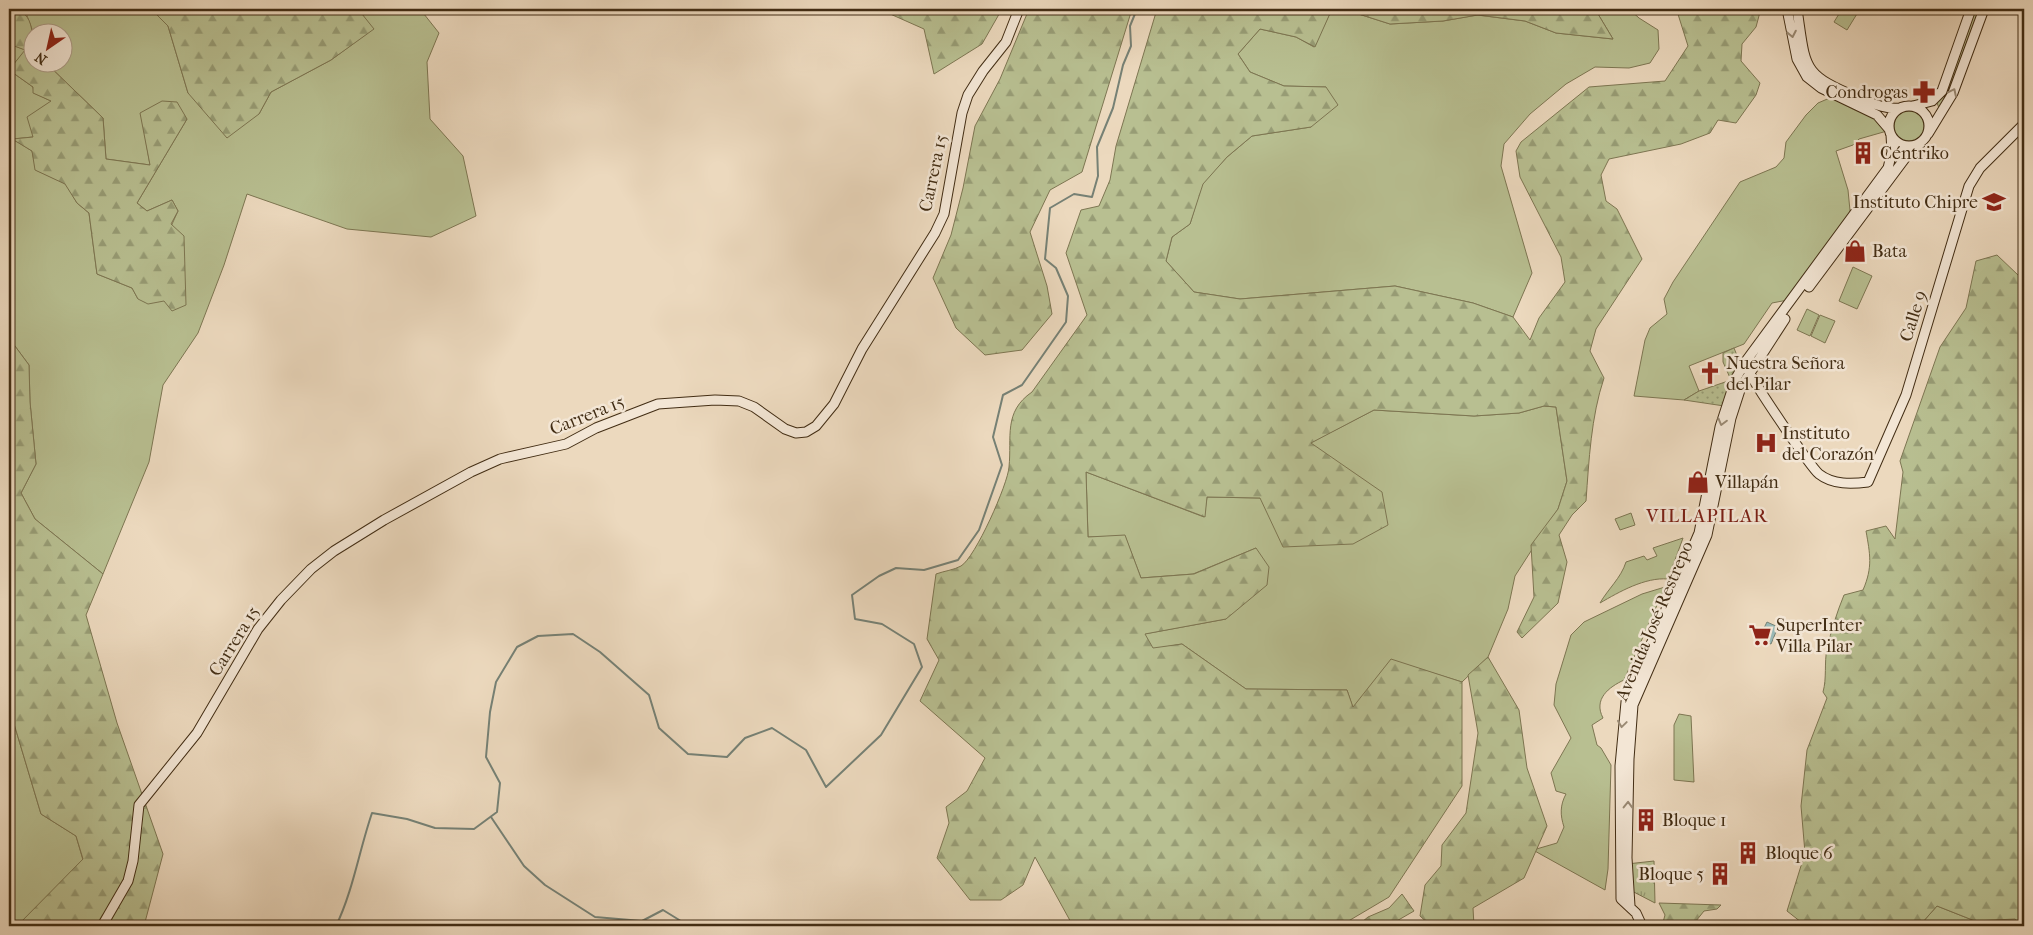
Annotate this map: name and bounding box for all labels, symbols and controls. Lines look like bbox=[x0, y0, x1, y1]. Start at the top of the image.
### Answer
north arrow bbox=[22, 22, 72, 72]
one-way arrow bbox=[1786, 29, 1797, 38]
text: N bbox=[32, 48, 50, 68]
pharmacy icon: Condrogas bbox=[1911, 79, 1937, 105]
place label: Condrogas bbox=[1825, 82, 1908, 103]
one-way arrow bbox=[1946, 88, 1957, 97]
street label: Carrera 15 bbox=[915, 132, 952, 214]
building icon: Céntriko bbox=[1850, 140, 1876, 166]
place label: Céntriko bbox=[1880, 143, 1949, 164]
school or university icon: Instituto Chipre bbox=[1981, 189, 2007, 215]
place label: Instituto Chipre bbox=[1853, 192, 1978, 213]
shop icon: Bata bbox=[1842, 238, 1868, 264]
place label: Bata bbox=[1872, 241, 1907, 262]
street label: Calle 9 bbox=[1896, 288, 1931, 344]
place label: Nuestra Señora del Pilar bbox=[1726, 353, 1845, 395]
church icon: Nuestra Señora del Pilar bbox=[1697, 360, 1723, 386]
street label: Carrera 15 bbox=[547, 391, 628, 440]
one-way arrow bbox=[1717, 417, 1727, 425]
place label: Instituto del Corazón bbox=[1782, 423, 1875, 465]
hospital icon: Instituto del Corazón bbox=[1753, 430, 1779, 456]
shop icon: Villapán bbox=[1685, 469, 1711, 495]
place label: Villapán bbox=[1714, 472, 1779, 493]
district label: VILLAPILAR bbox=[1645, 505, 1768, 527]
street label: Avenida José Restrepo bbox=[1611, 538, 1698, 705]
street label: Carrera 15 bbox=[205, 602, 264, 680]
place label: SuperInter Villa Pilar bbox=[1775, 615, 1862, 657]
supermarket icon: SuperInter Villa Pilar bbox=[1747, 622, 1773, 648]
one-way arrow bbox=[1618, 720, 1628, 728]
one-way arrow bbox=[1623, 801, 1633, 808]
building icon: Bloque 1 bbox=[1633, 807, 1659, 833]
place label: Bloque 1 bbox=[1662, 810, 1726, 831]
building icon: Bloque 6 bbox=[1735, 840, 1761, 866]
place label: Bloque 6 bbox=[1765, 843, 1833, 864]
building icon: Bloque 5 bbox=[1707, 861, 1733, 887]
place label: Bloque 5 bbox=[1638, 864, 1704, 885]

